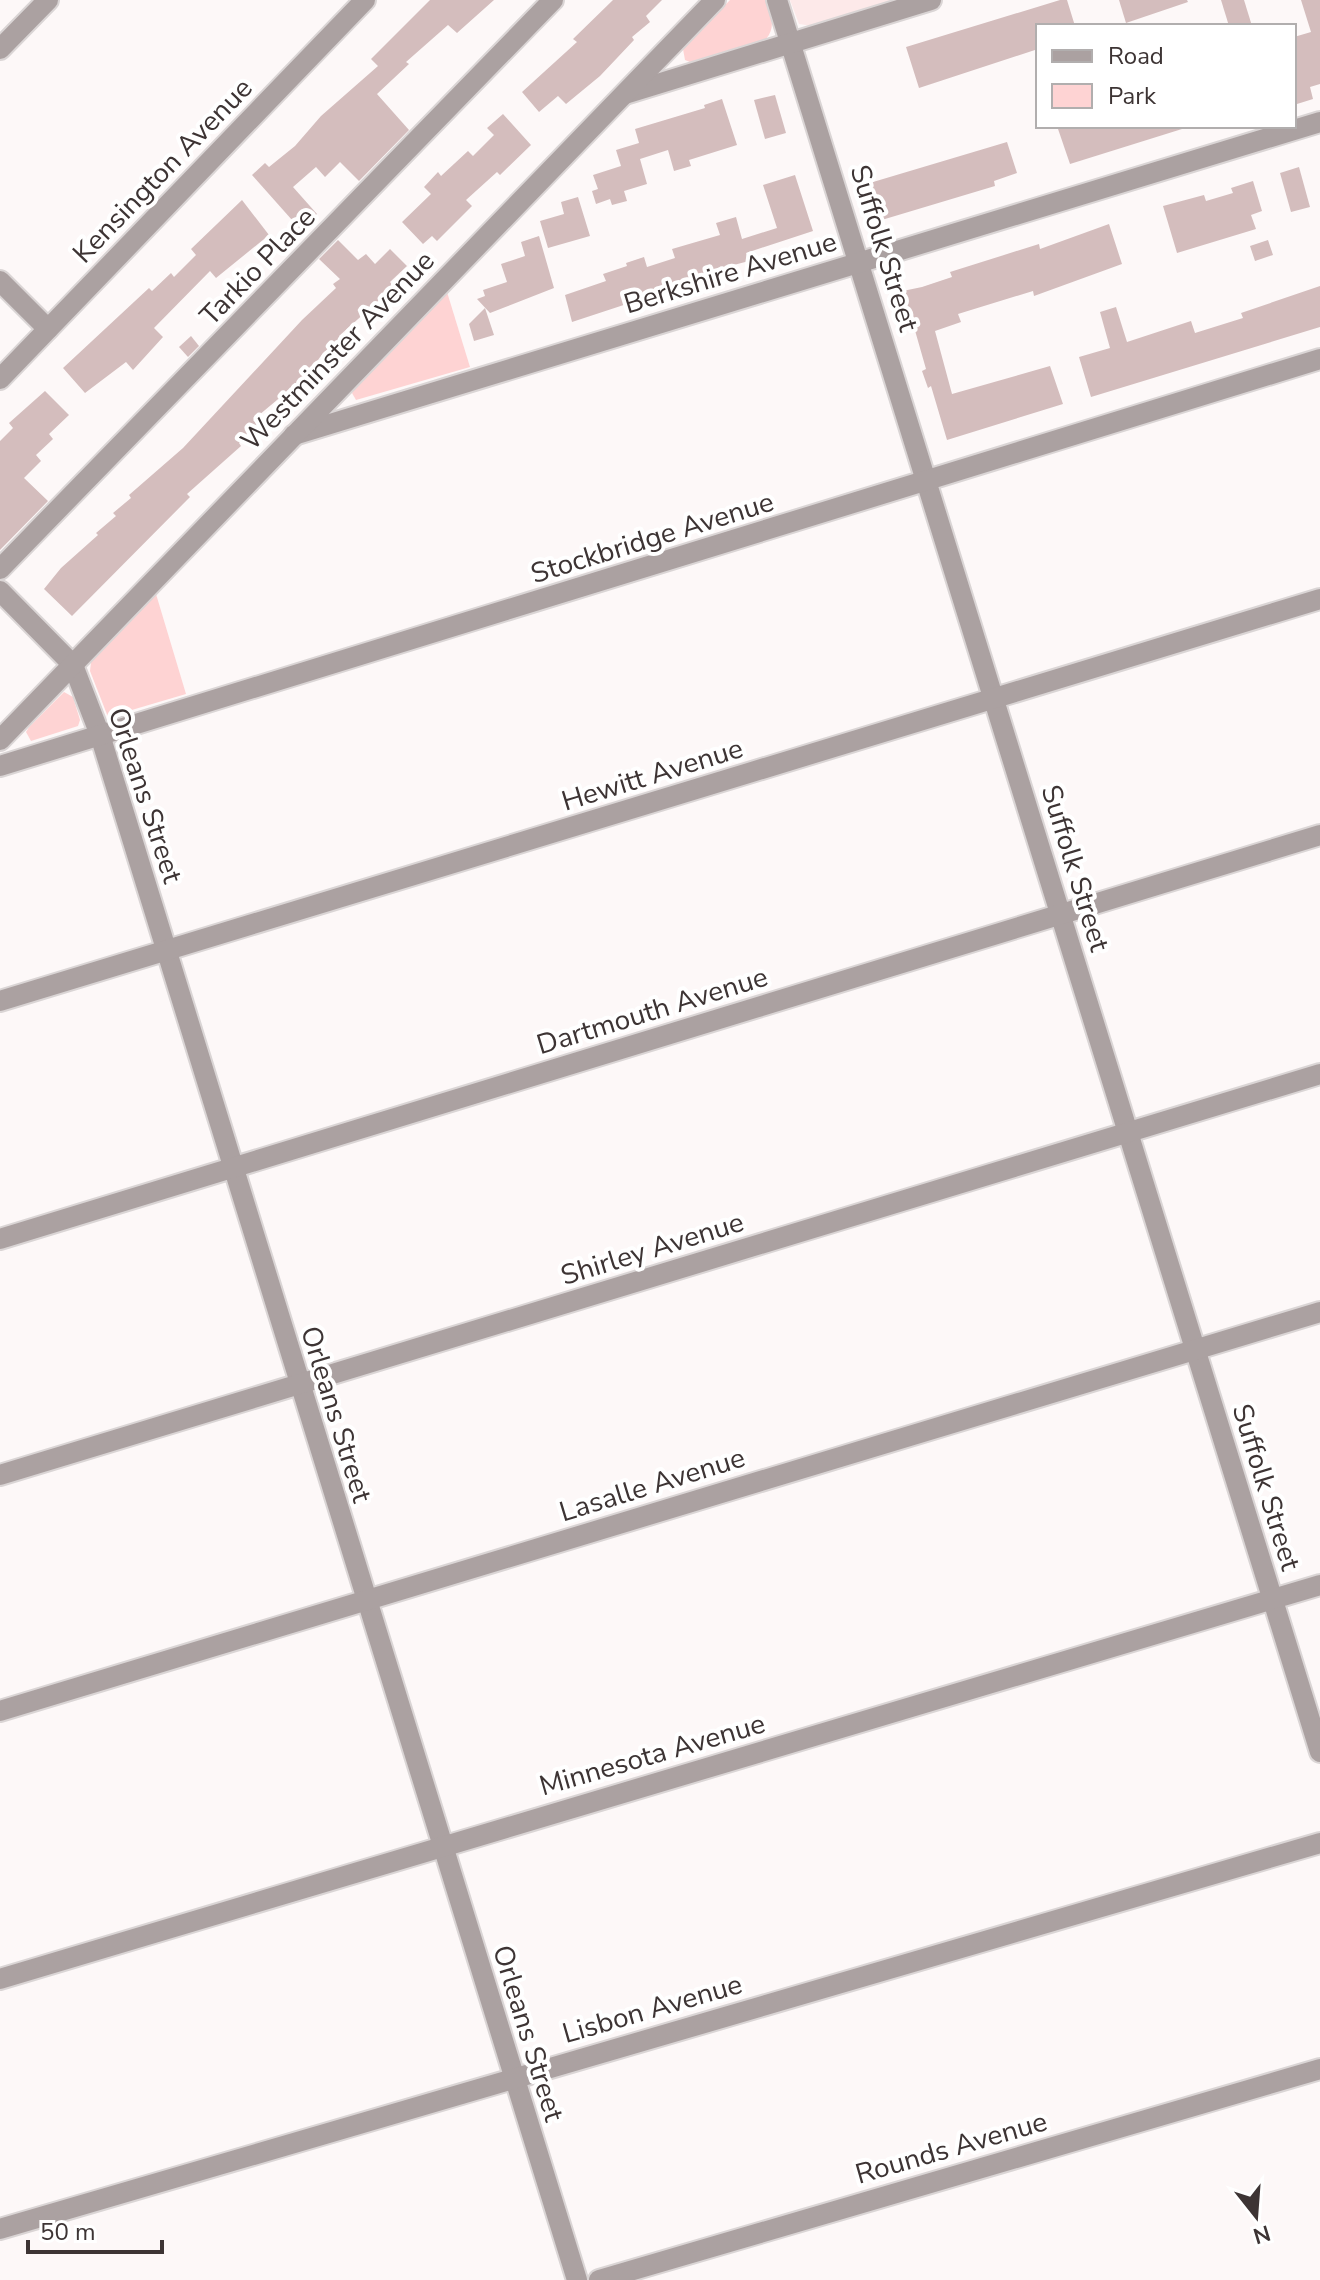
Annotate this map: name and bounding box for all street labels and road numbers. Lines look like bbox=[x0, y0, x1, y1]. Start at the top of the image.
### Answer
street label: Kensington Avenue bbox=[64, 70, 261, 272]
street label: Suffolk Street bbox=[841, 160, 927, 336]
street label: Tarkio Place bbox=[192, 199, 324, 334]
street label: Berkshire Avenue bbox=[619, 223, 841, 323]
street label: Westminster Avenue bbox=[232, 243, 443, 459]
street label: Stockbridge Avenue bbox=[526, 483, 778, 593]
street label: Orleans Street bbox=[99, 703, 191, 888]
street label: Hewitt Avenue bbox=[557, 729, 748, 821]
street label: Suffolk Street bbox=[1032, 780, 1118, 956]
street label: Dartmouth Avenue bbox=[532, 958, 772, 1064]
street label: Shirley Avenue bbox=[556, 1203, 748, 1295]
street label: Orleans Street bbox=[291, 1322, 381, 1507]
street label: Suffolk Street bbox=[1223, 1399, 1309, 1575]
street label: Lasalle Avenue bbox=[555, 1439, 750, 1531]
street label: Minnesota Avenue bbox=[535, 1705, 770, 1805]
street label: Orleans Street bbox=[483, 1941, 573, 2126]
street label: Lisbon Avenue bbox=[558, 1965, 747, 2053]
street label: Rounds Avenue bbox=[851, 2102, 1052, 2193]

